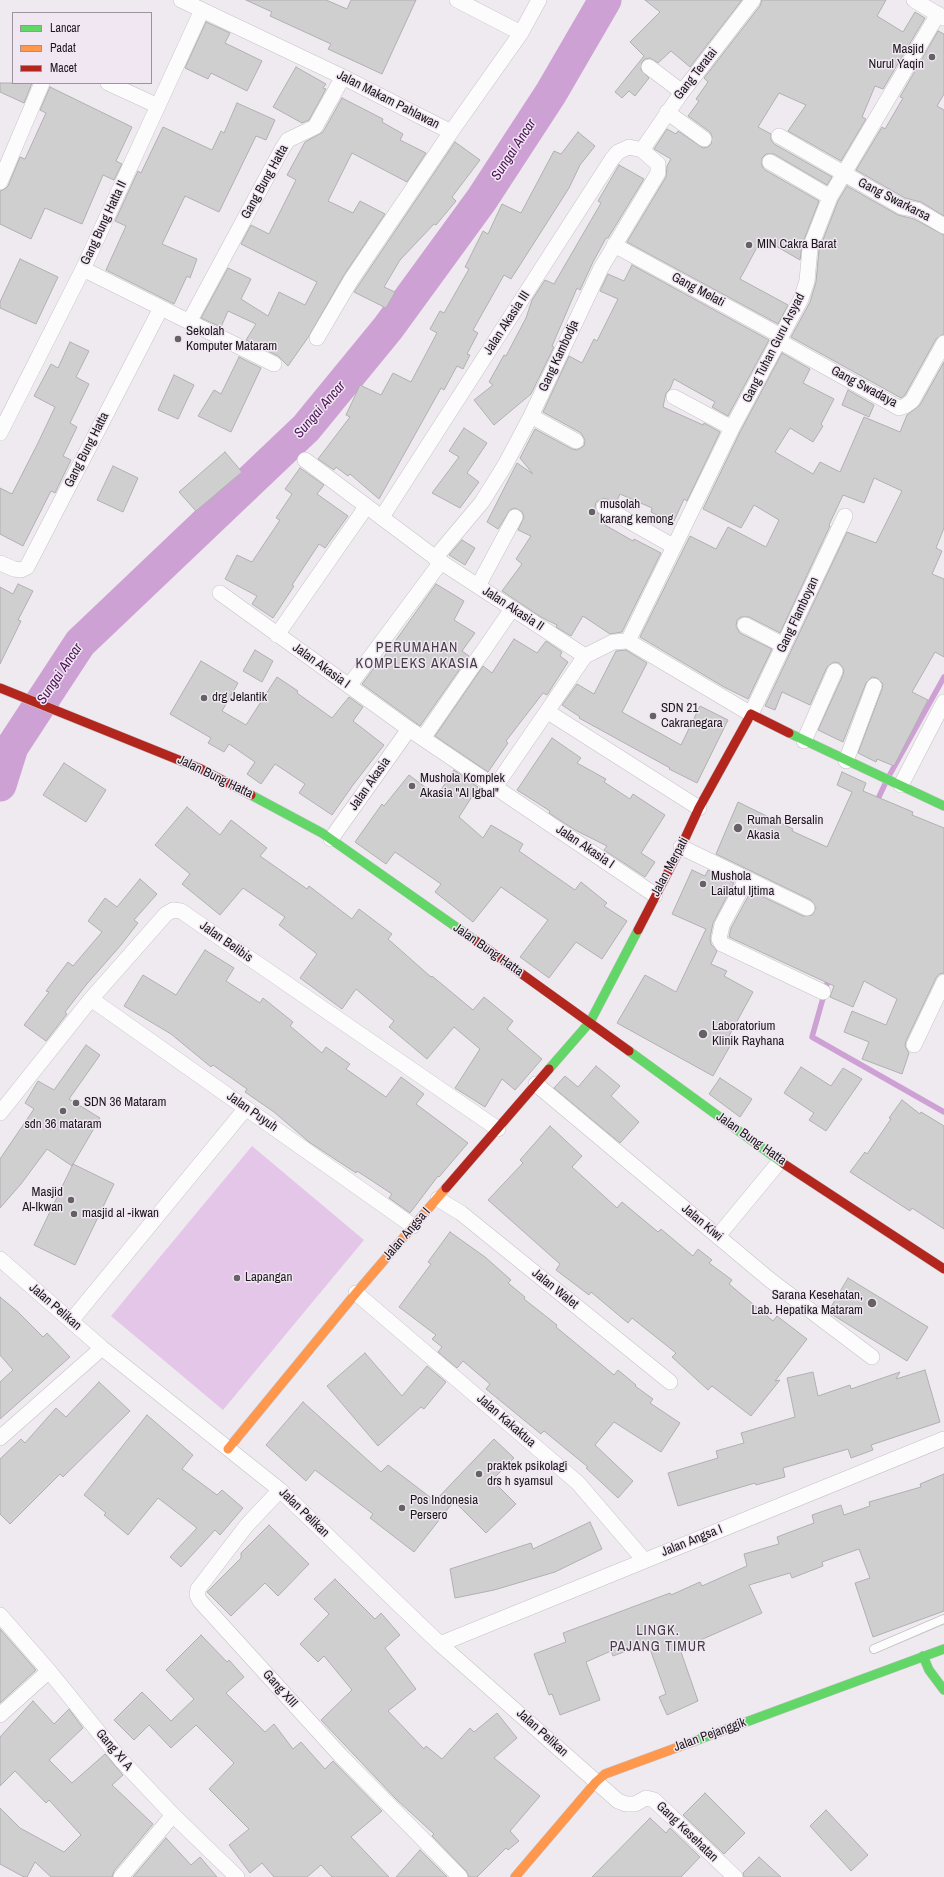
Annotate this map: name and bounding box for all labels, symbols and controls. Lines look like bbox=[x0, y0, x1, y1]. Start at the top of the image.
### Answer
legend bbox=[12, 12, 152, 84]
text: Lancar bbox=[50, 20, 80, 36]
text: Padat bbox=[50, 40, 76, 56]
place label: Masjid Nurul Yaqin bbox=[868, 42, 924, 73]
street label: Gang Teratai bbox=[671, 45, 721, 103]
marker: Masjid Nurul Yaqin bbox=[927, 52, 937, 62]
text: Macet bbox=[50, 60, 77, 76]
street label: Jalan Makam Pahlawan bbox=[334, 67, 442, 133]
water label: Sungai Ancar bbox=[488, 116, 540, 184]
street label: Gang Bung Hatta bbox=[238, 142, 292, 222]
street label: Gang Swarkarsa bbox=[855, 175, 933, 225]
street label: Gang Bung Hatta II bbox=[78, 178, 130, 268]
place label: MIN Cakra Barat bbox=[757, 237, 836, 253]
marker: MIN Cakra Barat bbox=[744, 240, 754, 250]
street label: Gang Melati bbox=[669, 269, 727, 311]
street label: Jalan Akasia III bbox=[481, 288, 533, 358]
street label: Gang Tuhan Guru Arsyad bbox=[740, 290, 808, 406]
street label: Gang Kambodja bbox=[536, 318, 582, 394]
place label: Sekolah Komputer Mataram bbox=[186, 324, 277, 355]
marker: Sekolah Komputer Mataram bbox=[173, 334, 183, 344]
street label: Gang Swadaya bbox=[828, 363, 900, 411]
water label: Sungai Ancar bbox=[291, 378, 349, 442]
street label: Gang Bung Hatta bbox=[61, 410, 113, 490]
place label: musolah karang kemong bbox=[600, 497, 673, 528]
marker: musolah karang kemong bbox=[587, 507, 597, 517]
street label: Gang Flamboyan bbox=[774, 575, 822, 655]
street label: Jalan Akasia II bbox=[479, 583, 547, 635]
water label: Sungai Ancar bbox=[34, 640, 86, 708]
street label: Jalan Akasia I bbox=[289, 640, 353, 692]
district label: PERUMAHAN KOMPLEKS AKASIA bbox=[356, 640, 478, 672]
place label: drg Jelantik bbox=[212, 690, 267, 706]
marker: drg Jelantik bbox=[199, 693, 209, 703]
place label: SDN 21 Cakranegara bbox=[661, 701, 723, 732]
marker: SDN 21 Cakranegara bbox=[648, 711, 658, 721]
street label: Jalan Bung Hatta bbox=[175, 752, 255, 802]
street label: Jalan Akasia bbox=[346, 755, 394, 813]
place label: Mushola Komplek Akasia "Al Igbal" bbox=[420, 771, 505, 802]
marker: Mushola Komplek Akasia "Al Igbal" bbox=[407, 781, 417, 791]
place label: Rumah Bersalin Akasia bbox=[747, 813, 823, 844]
street label: Jalan Akasia I bbox=[553, 822, 617, 872]
marker: Rumah Bersalin Akasia bbox=[732, 822, 744, 834]
street label: Jalan Merpati bbox=[648, 835, 692, 899]
place label: Mushola Lailatul Ijtima bbox=[711, 869, 774, 900]
marker: Mushola Lailatul Ijtima bbox=[698, 879, 708, 889]
street label: Jalan Belibis bbox=[197, 918, 255, 966]
street label: Jalan Bung Hatta bbox=[450, 920, 526, 980]
place label: Laboratorium Klinik Rayhana bbox=[712, 1019, 784, 1050]
marker: Laboratorium Klinik Rayhana bbox=[697, 1028, 709, 1040]
street label: Jalan Puyuh bbox=[223, 1089, 281, 1135]
place label: SDN 36 Mataram bbox=[84, 1095, 166, 1111]
marker: SDN 36 Mataram bbox=[71, 1098, 81, 1108]
marker: sdn 36 mataram bbox=[58, 1106, 68, 1116]
street label: Jalan Bung Hatta bbox=[713, 1109, 789, 1169]
place label: sdn 36 mataram bbox=[24, 1117, 102, 1133]
place label: Masjid Al-Ikwan bbox=[22, 1185, 63, 1216]
marker: Masjid Al-Ikwan bbox=[66, 1195, 76, 1205]
street label: Jalan Kiwi bbox=[678, 1201, 726, 1245]
street label: Jalan Angsa I bbox=[380, 1205, 434, 1263]
place label: masjid al -ikwan bbox=[82, 1206, 159, 1222]
marker: masjid al -ikwan bbox=[69, 1209, 79, 1219]
street label: Jalan Walet bbox=[529, 1266, 581, 1312]
place label: Lapangan bbox=[245, 1270, 292, 1286]
marker: Lapangan bbox=[232, 1273, 242, 1283]
street label: Jalan Pelikan bbox=[26, 1280, 84, 1334]
place label: Sarana Kesehatan, Lab. Hepatika Mataram bbox=[752, 1288, 863, 1319]
marker: Sarana Kesehatan, Lab. Hepatika Mataram bbox=[866, 1297, 878, 1309]
street label: Jalan Kakaktua bbox=[473, 1391, 539, 1451]
place label: praktek psikolagi drs h syamsul bbox=[487, 1459, 568, 1490]
marker: praktek psikolagi drs h syamsul bbox=[474, 1469, 484, 1479]
street label: Jalan Pelikan bbox=[276, 1485, 332, 1541]
place label: Pos Indonesia Persero bbox=[410, 1493, 478, 1524]
marker: Pos Indonesia Persero bbox=[397, 1503, 407, 1513]
street label: Jalan Angsa I bbox=[659, 1522, 725, 1560]
district label: LINGK. PAJANG TIMUR bbox=[610, 1623, 706, 1656]
street label: Gang XIII bbox=[259, 1667, 301, 1711]
street label: Jalan Pelikan bbox=[513, 1706, 571, 1760]
street label: Jalan Pejanggik bbox=[672, 1715, 748, 1755]
street label: Gang XI A bbox=[92, 1726, 136, 1774]
street label: Gang Kesehatan bbox=[653, 1799, 721, 1865]

